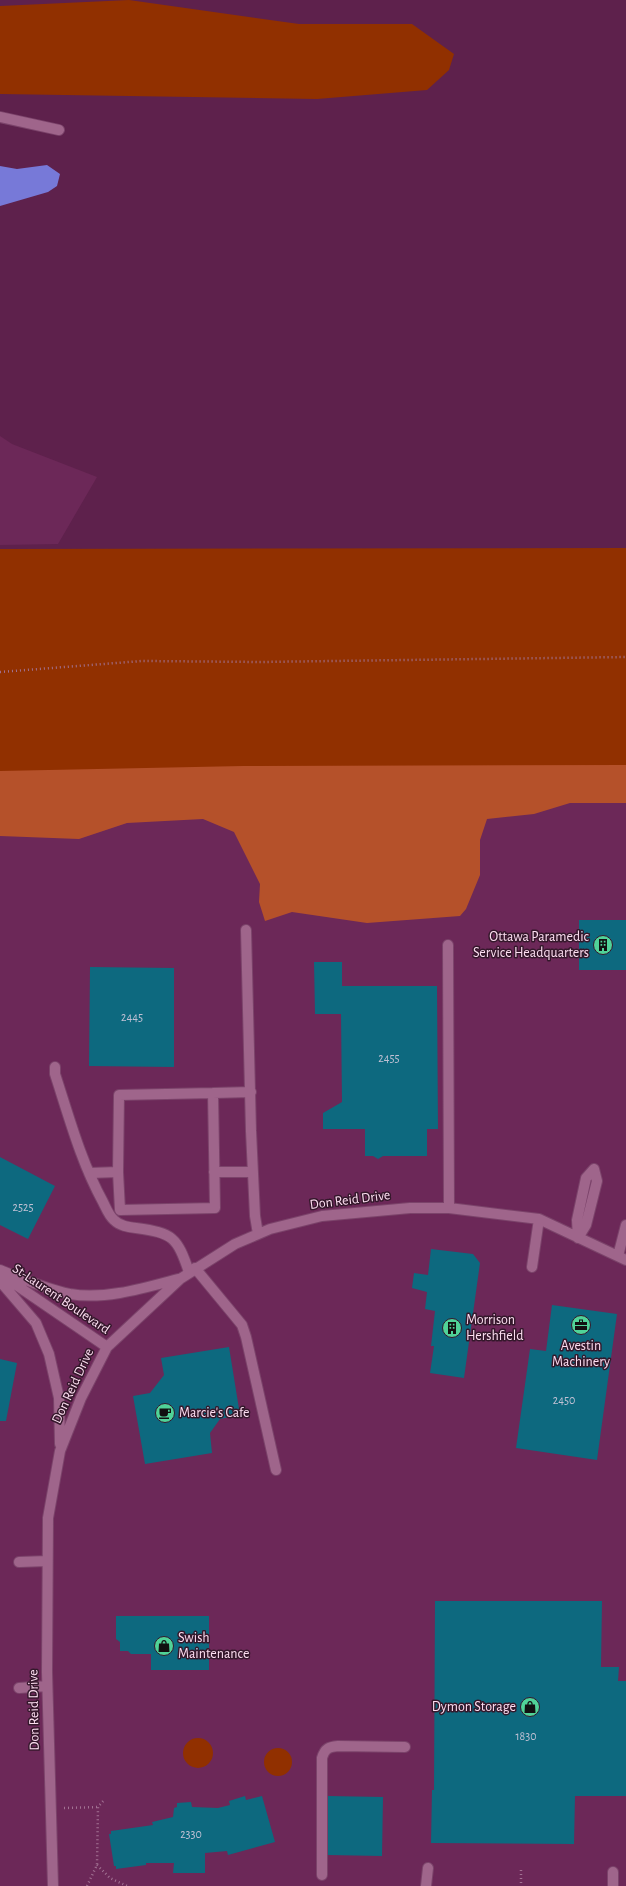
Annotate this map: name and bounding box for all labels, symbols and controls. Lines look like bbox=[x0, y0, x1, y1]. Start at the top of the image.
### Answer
place label: Ottawa Paramedic Service Headquarters bbox=[473, 930, 590, 960]
building icon: Ottawa Paramedic Service Headquarters bbox=[592, 934, 614, 956]
house number: 2445 bbox=[121, 1011, 143, 1023]
house number: 2455 bbox=[378, 1052, 400, 1064]
street label: Don Reid Drive bbox=[309, 1188, 391, 1212]
house number: 2525 bbox=[13, 1201, 33, 1213]
street label: St-Laurent Boulevard bbox=[10, 1261, 112, 1337]
place label: Morrison Hershfield bbox=[466, 1313, 524, 1343]
office icon: Avestin Machinery bbox=[570, 1314, 592, 1336]
building icon: Morrison Hershfield bbox=[441, 1317, 463, 1339]
place label: Avestin Machinery bbox=[552, 1339, 610, 1369]
street label: Don Reid Drive bbox=[50, 1346, 96, 1426]
house number: 2450 bbox=[553, 1394, 575, 1406]
cafe icon: Marcie's Cafe bbox=[154, 1402, 176, 1424]
place label: Marcie's Cafe bbox=[179, 1406, 250, 1420]
place label: Swish Maintenance bbox=[178, 1631, 249, 1661]
shop icon: Swish Maintenance bbox=[153, 1635, 175, 1657]
street label: Don Reid Drive bbox=[26, 1669, 42, 1751]
shop icon: Dymon Storage bbox=[519, 1696, 541, 1718]
place label: Dymon Storage bbox=[432, 1700, 516, 1714]
house number: 1830 bbox=[515, 1730, 537, 1742]
house number: 2330 bbox=[180, 1828, 202, 1840]

